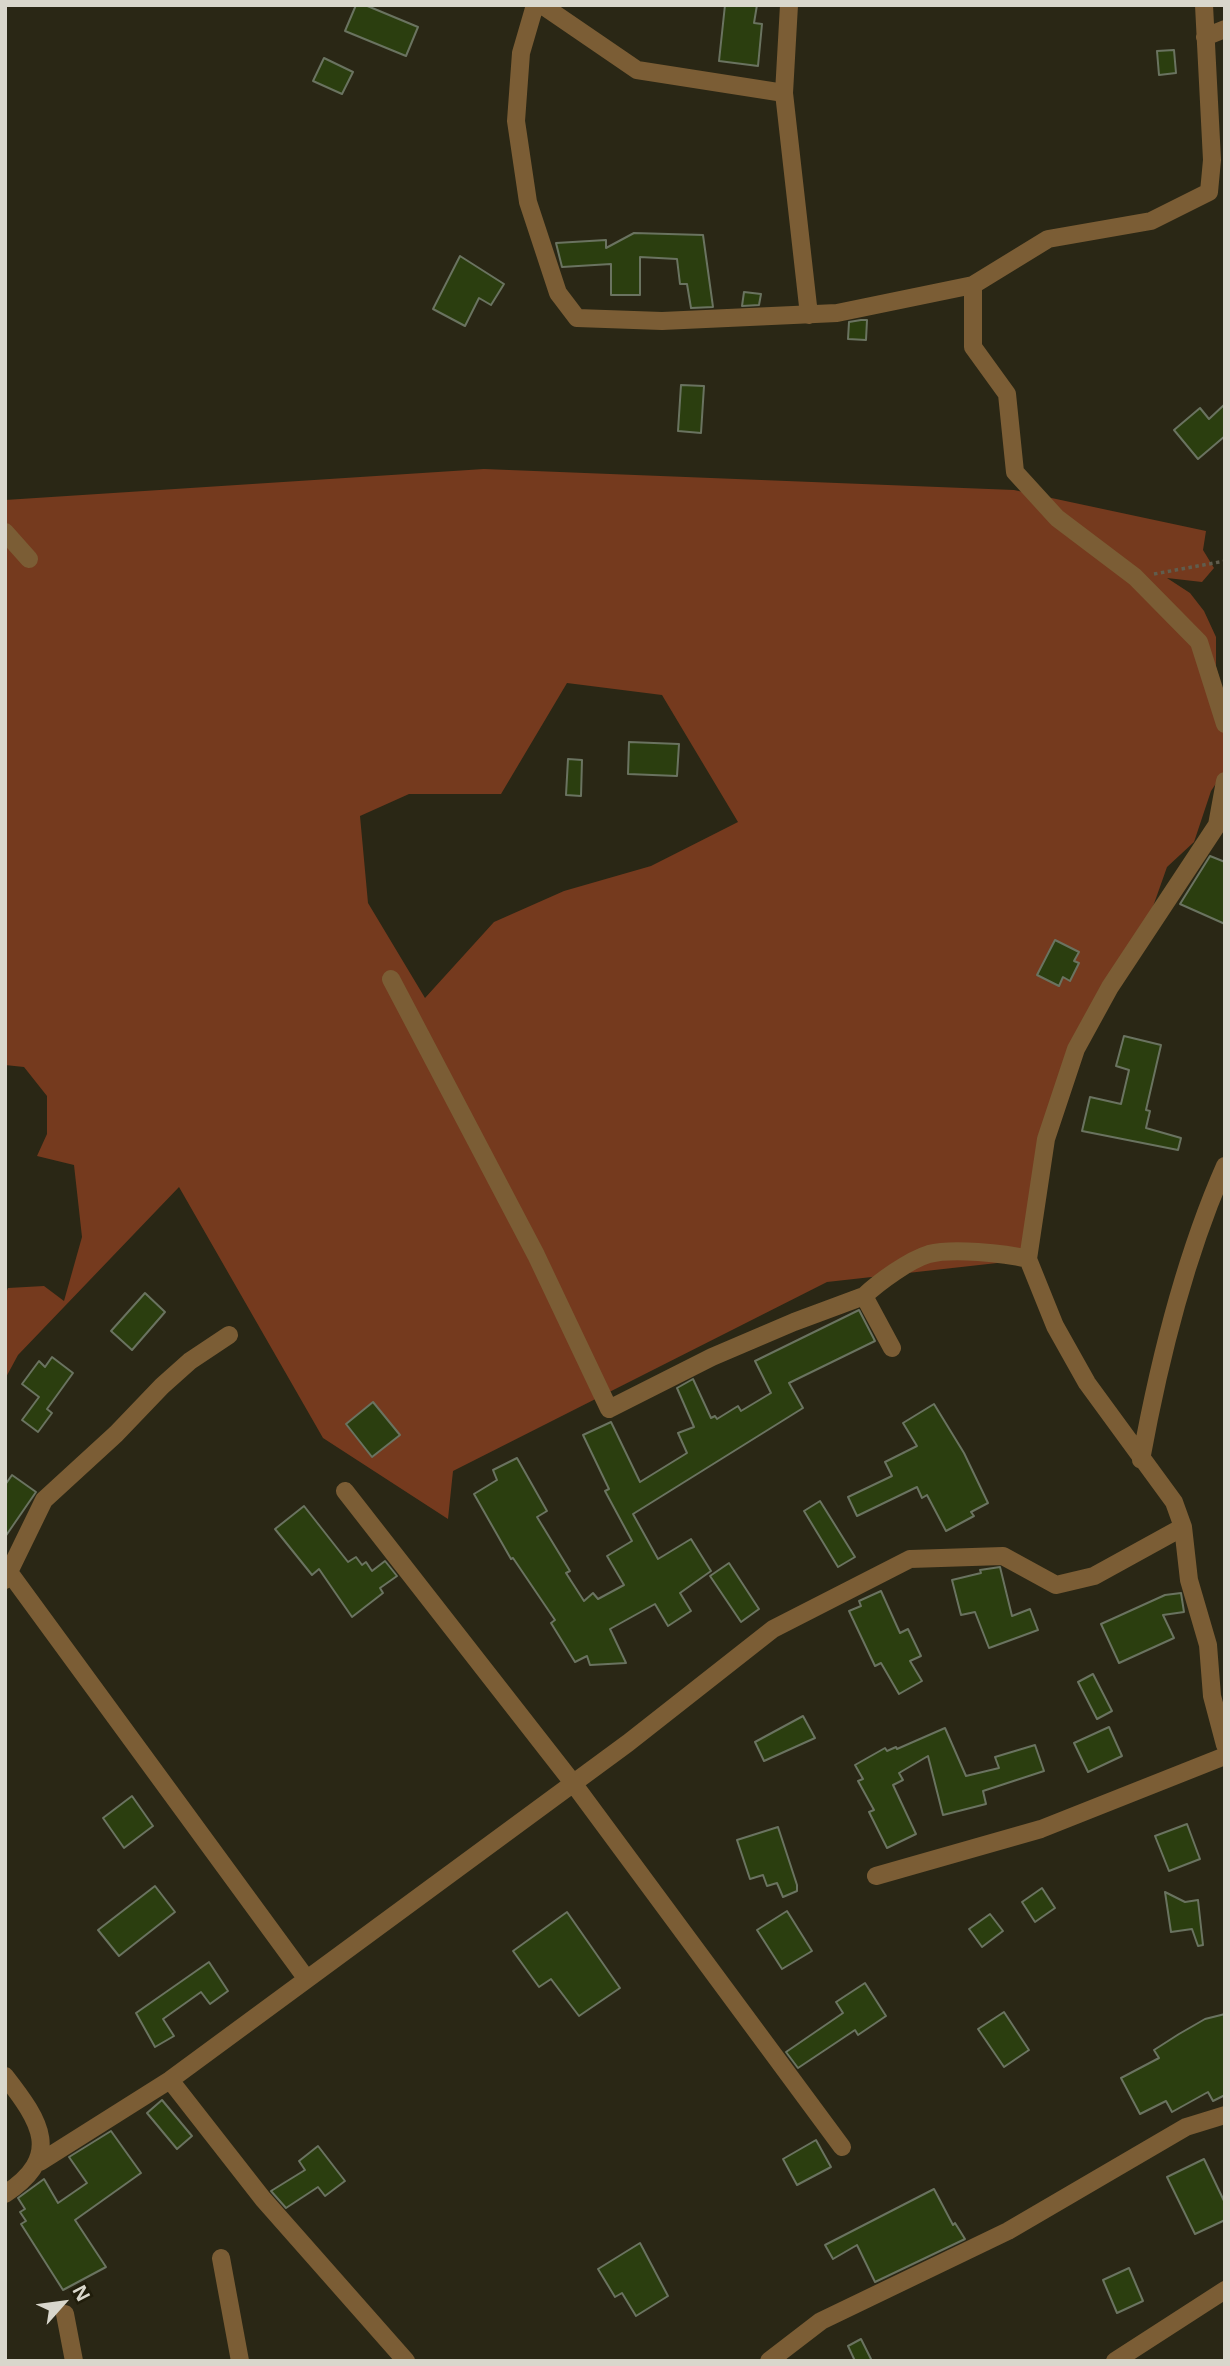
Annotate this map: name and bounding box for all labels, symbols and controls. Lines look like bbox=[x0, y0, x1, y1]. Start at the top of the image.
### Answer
north arrow bbox=[28, 2268, 98, 2338]
text: N bbox=[66, 2280, 97, 2306]

